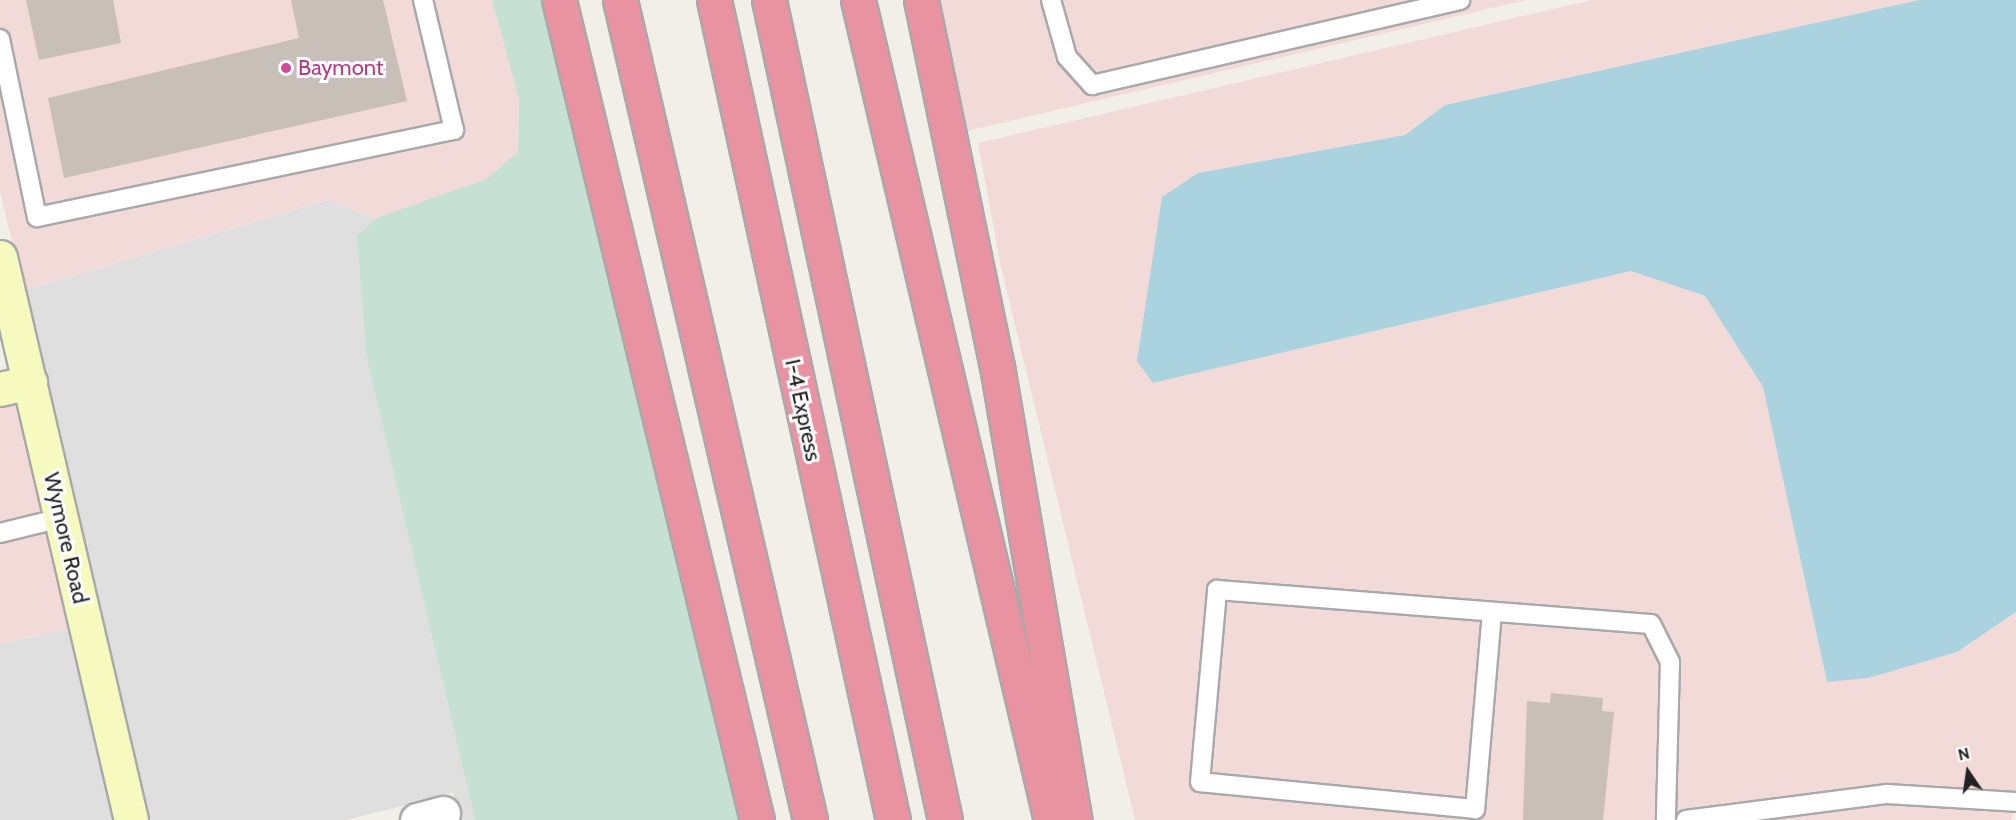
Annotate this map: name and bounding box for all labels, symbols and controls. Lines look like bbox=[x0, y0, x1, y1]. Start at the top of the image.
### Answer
place label: Baymont bbox=[298, 55, 383, 81]
marker: Baymont bbox=[279, 61, 293, 75]
street label: I-4 Express bbox=[779, 357, 827, 463]
street label: Wymore Road bbox=[38, 470, 94, 606]
north arrow bbox=[1938, 742, 1998, 802]
text: N bbox=[1956, 743, 1971, 765]

